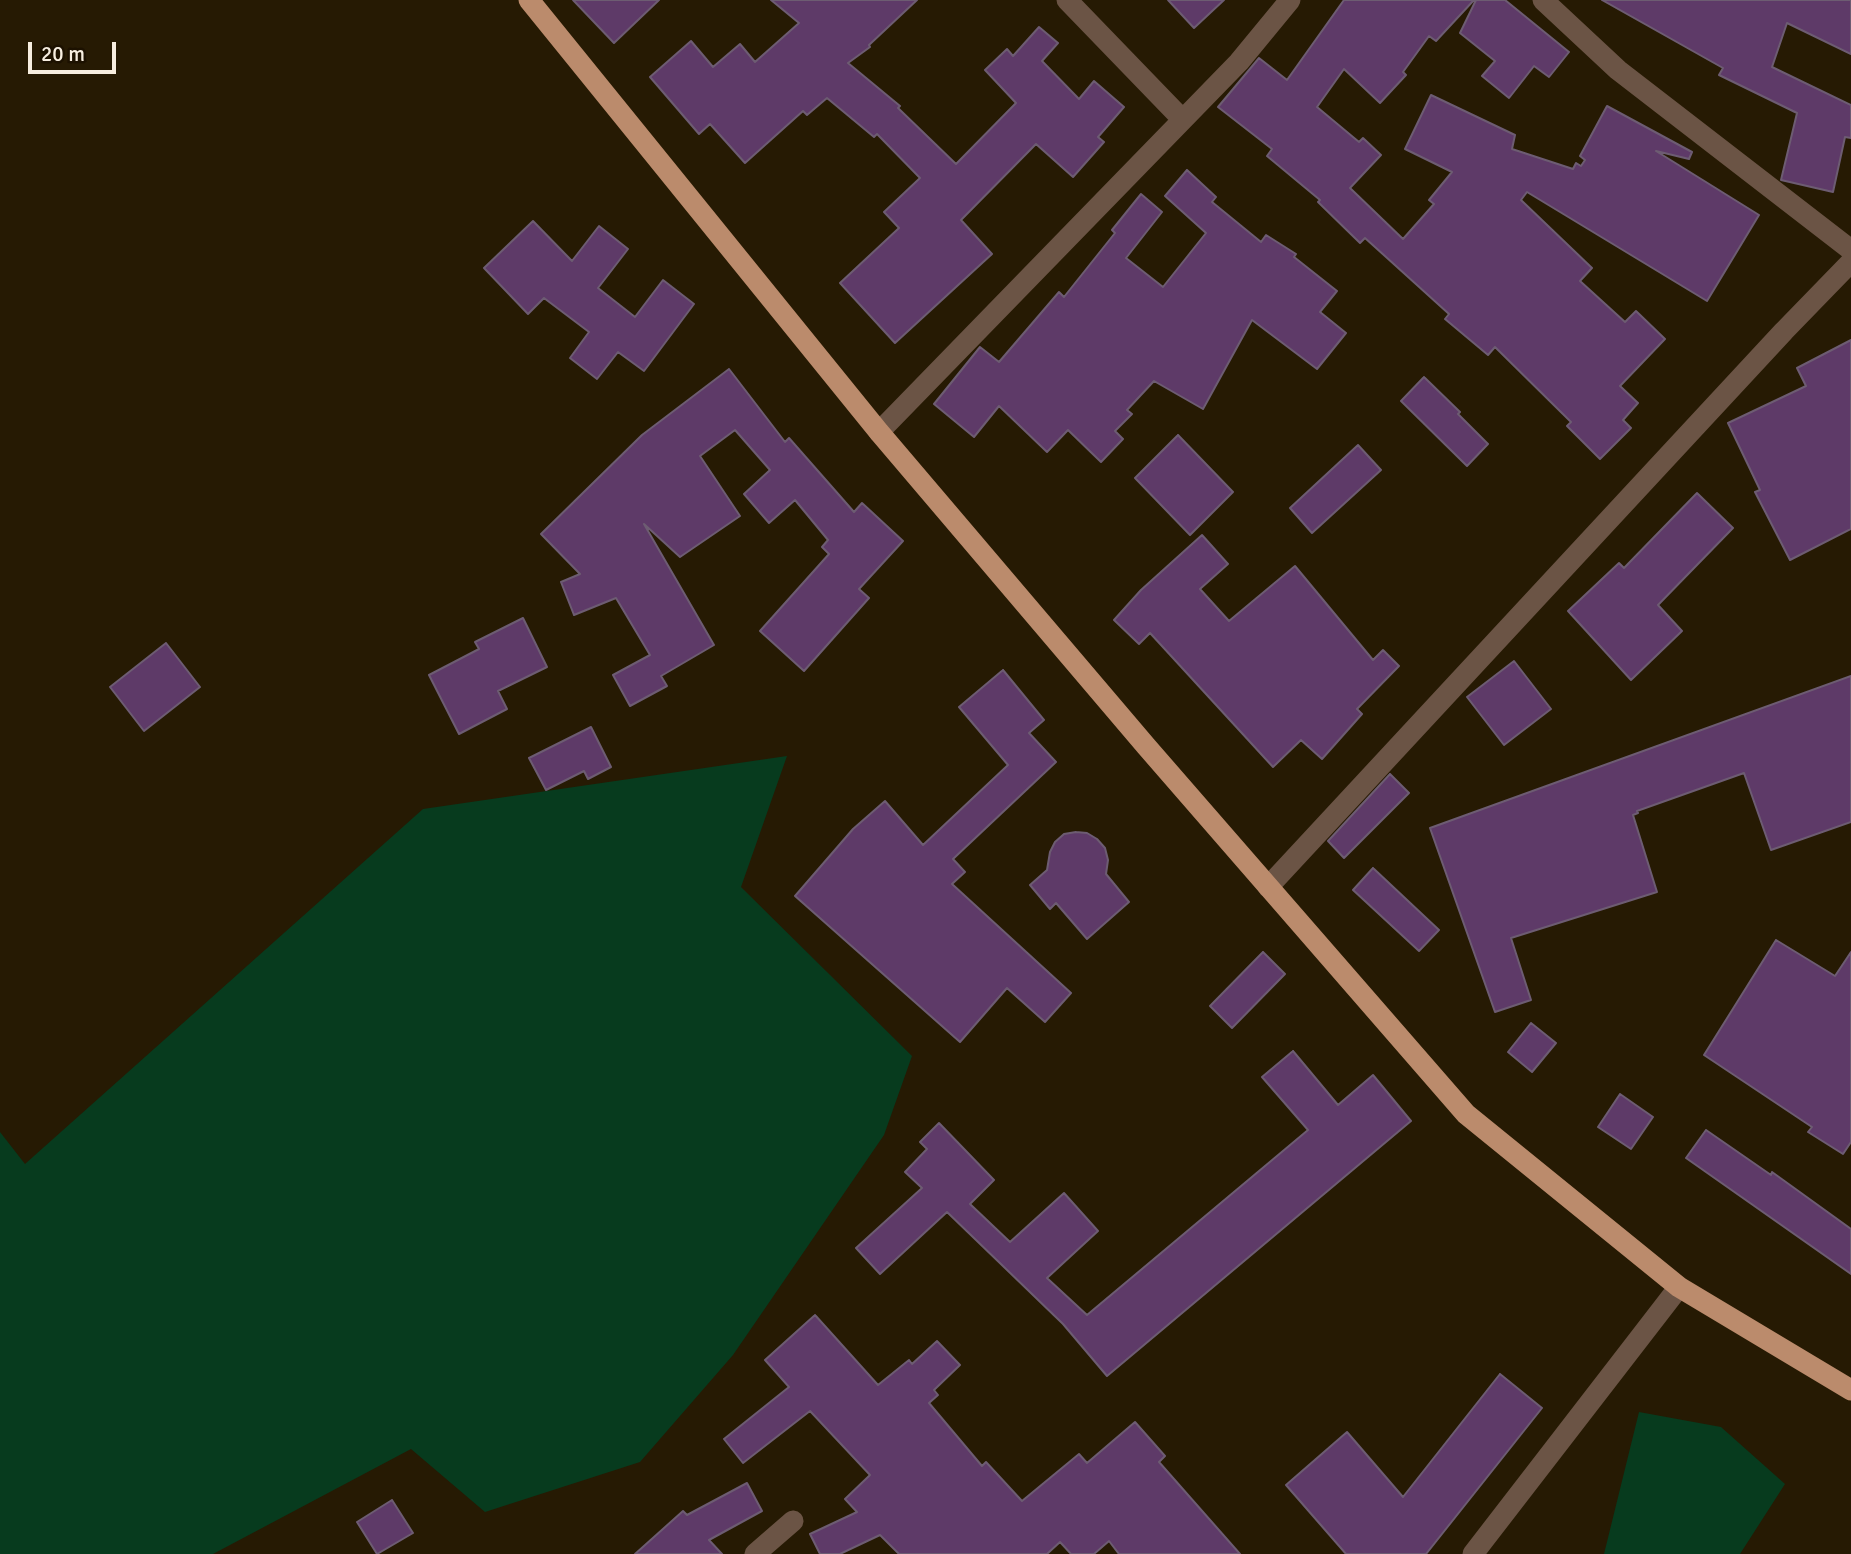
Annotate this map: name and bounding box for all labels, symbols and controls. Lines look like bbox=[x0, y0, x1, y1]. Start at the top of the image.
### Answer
scale bar bbox=[32, 28, 119, 72]
text: 20 m bbox=[41, 41, 85, 67]

